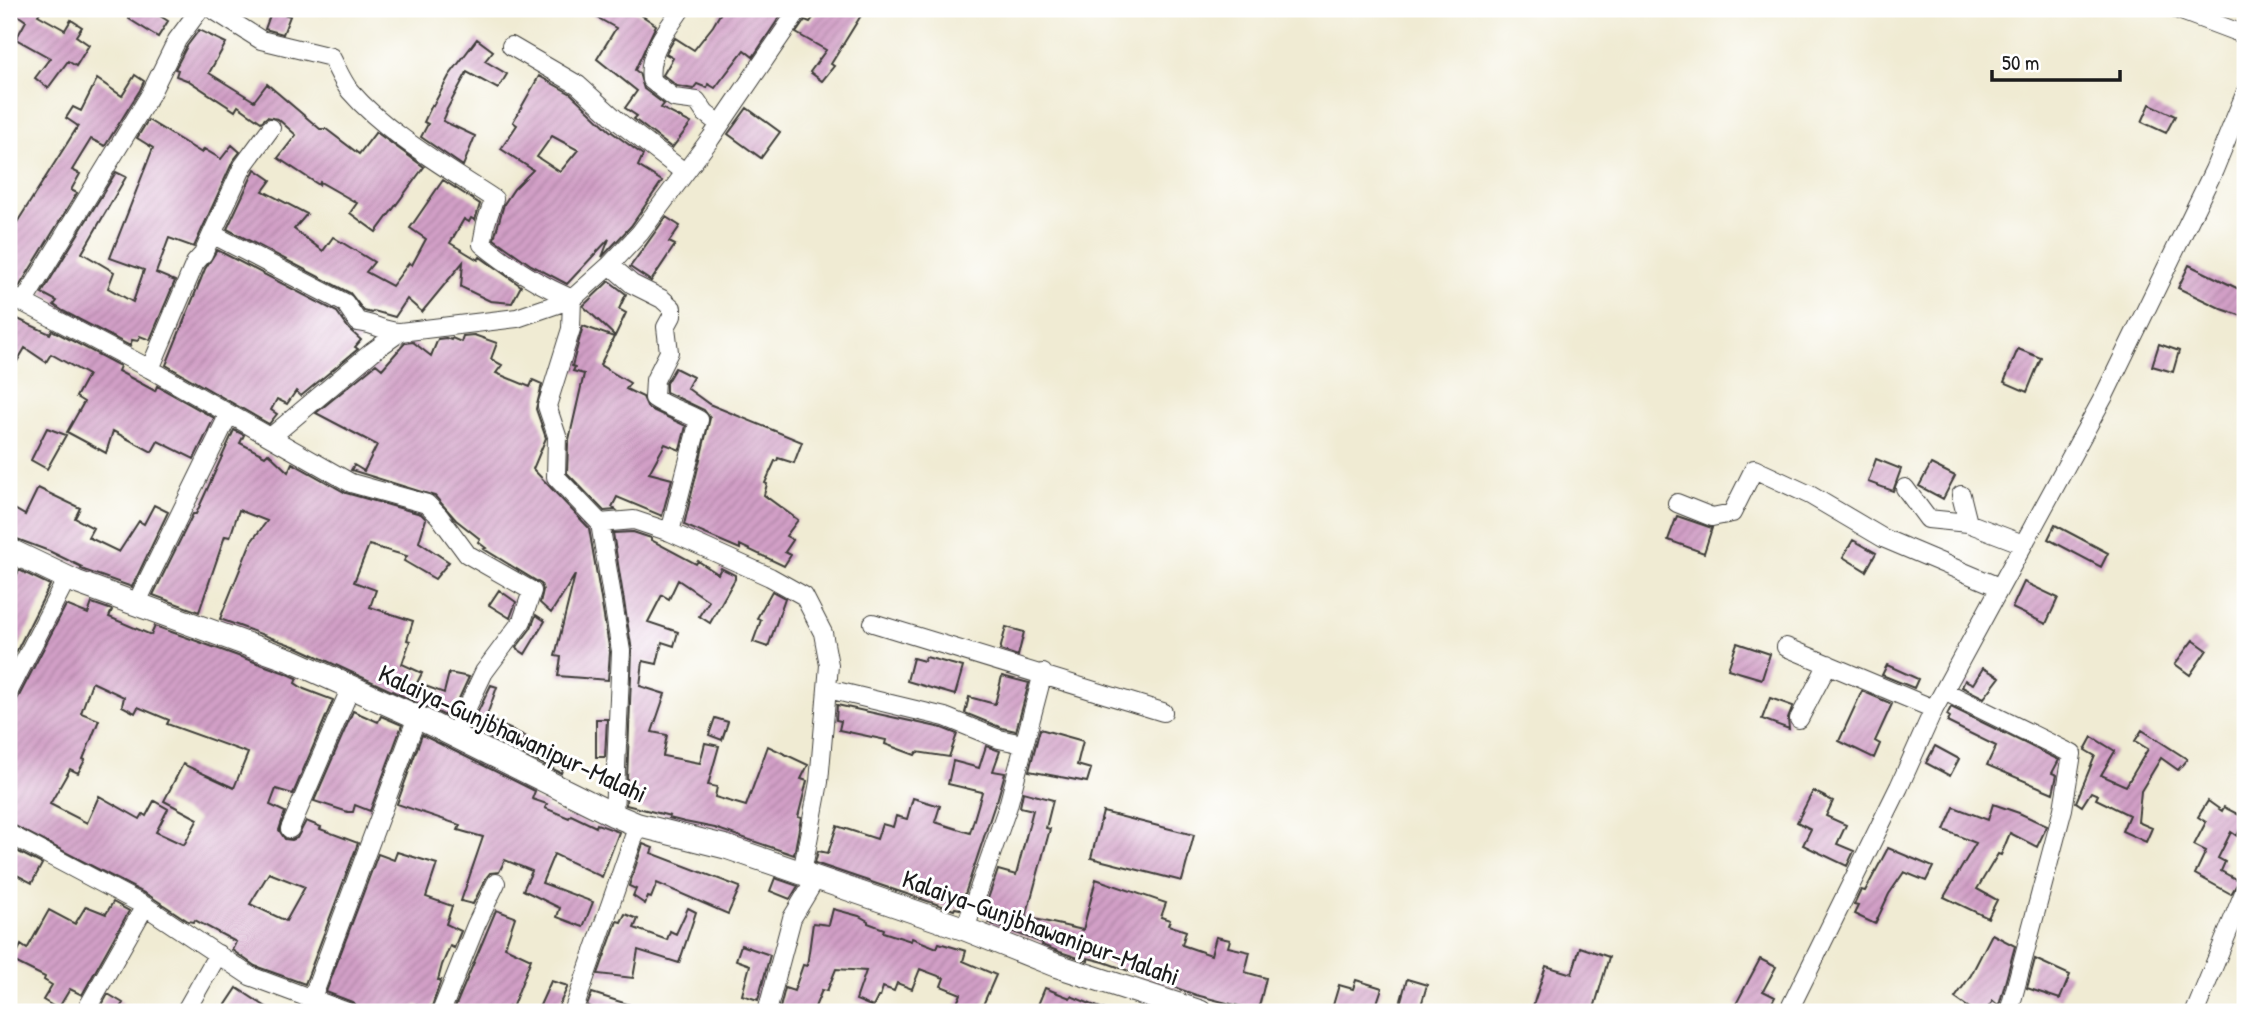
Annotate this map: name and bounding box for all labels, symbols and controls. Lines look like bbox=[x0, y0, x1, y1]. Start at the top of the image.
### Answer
scale bar bbox=[1992, 38, 2119, 82]
text: 50 m bbox=[2002, 48, 2039, 77]
street label: Kalaiya-Gunjbhawanipur-Malahi bbox=[373, 655, 653, 811]
street label: Kalaiya-Gunjbhawanipur-Malahi bbox=[898, 861, 1184, 993]

